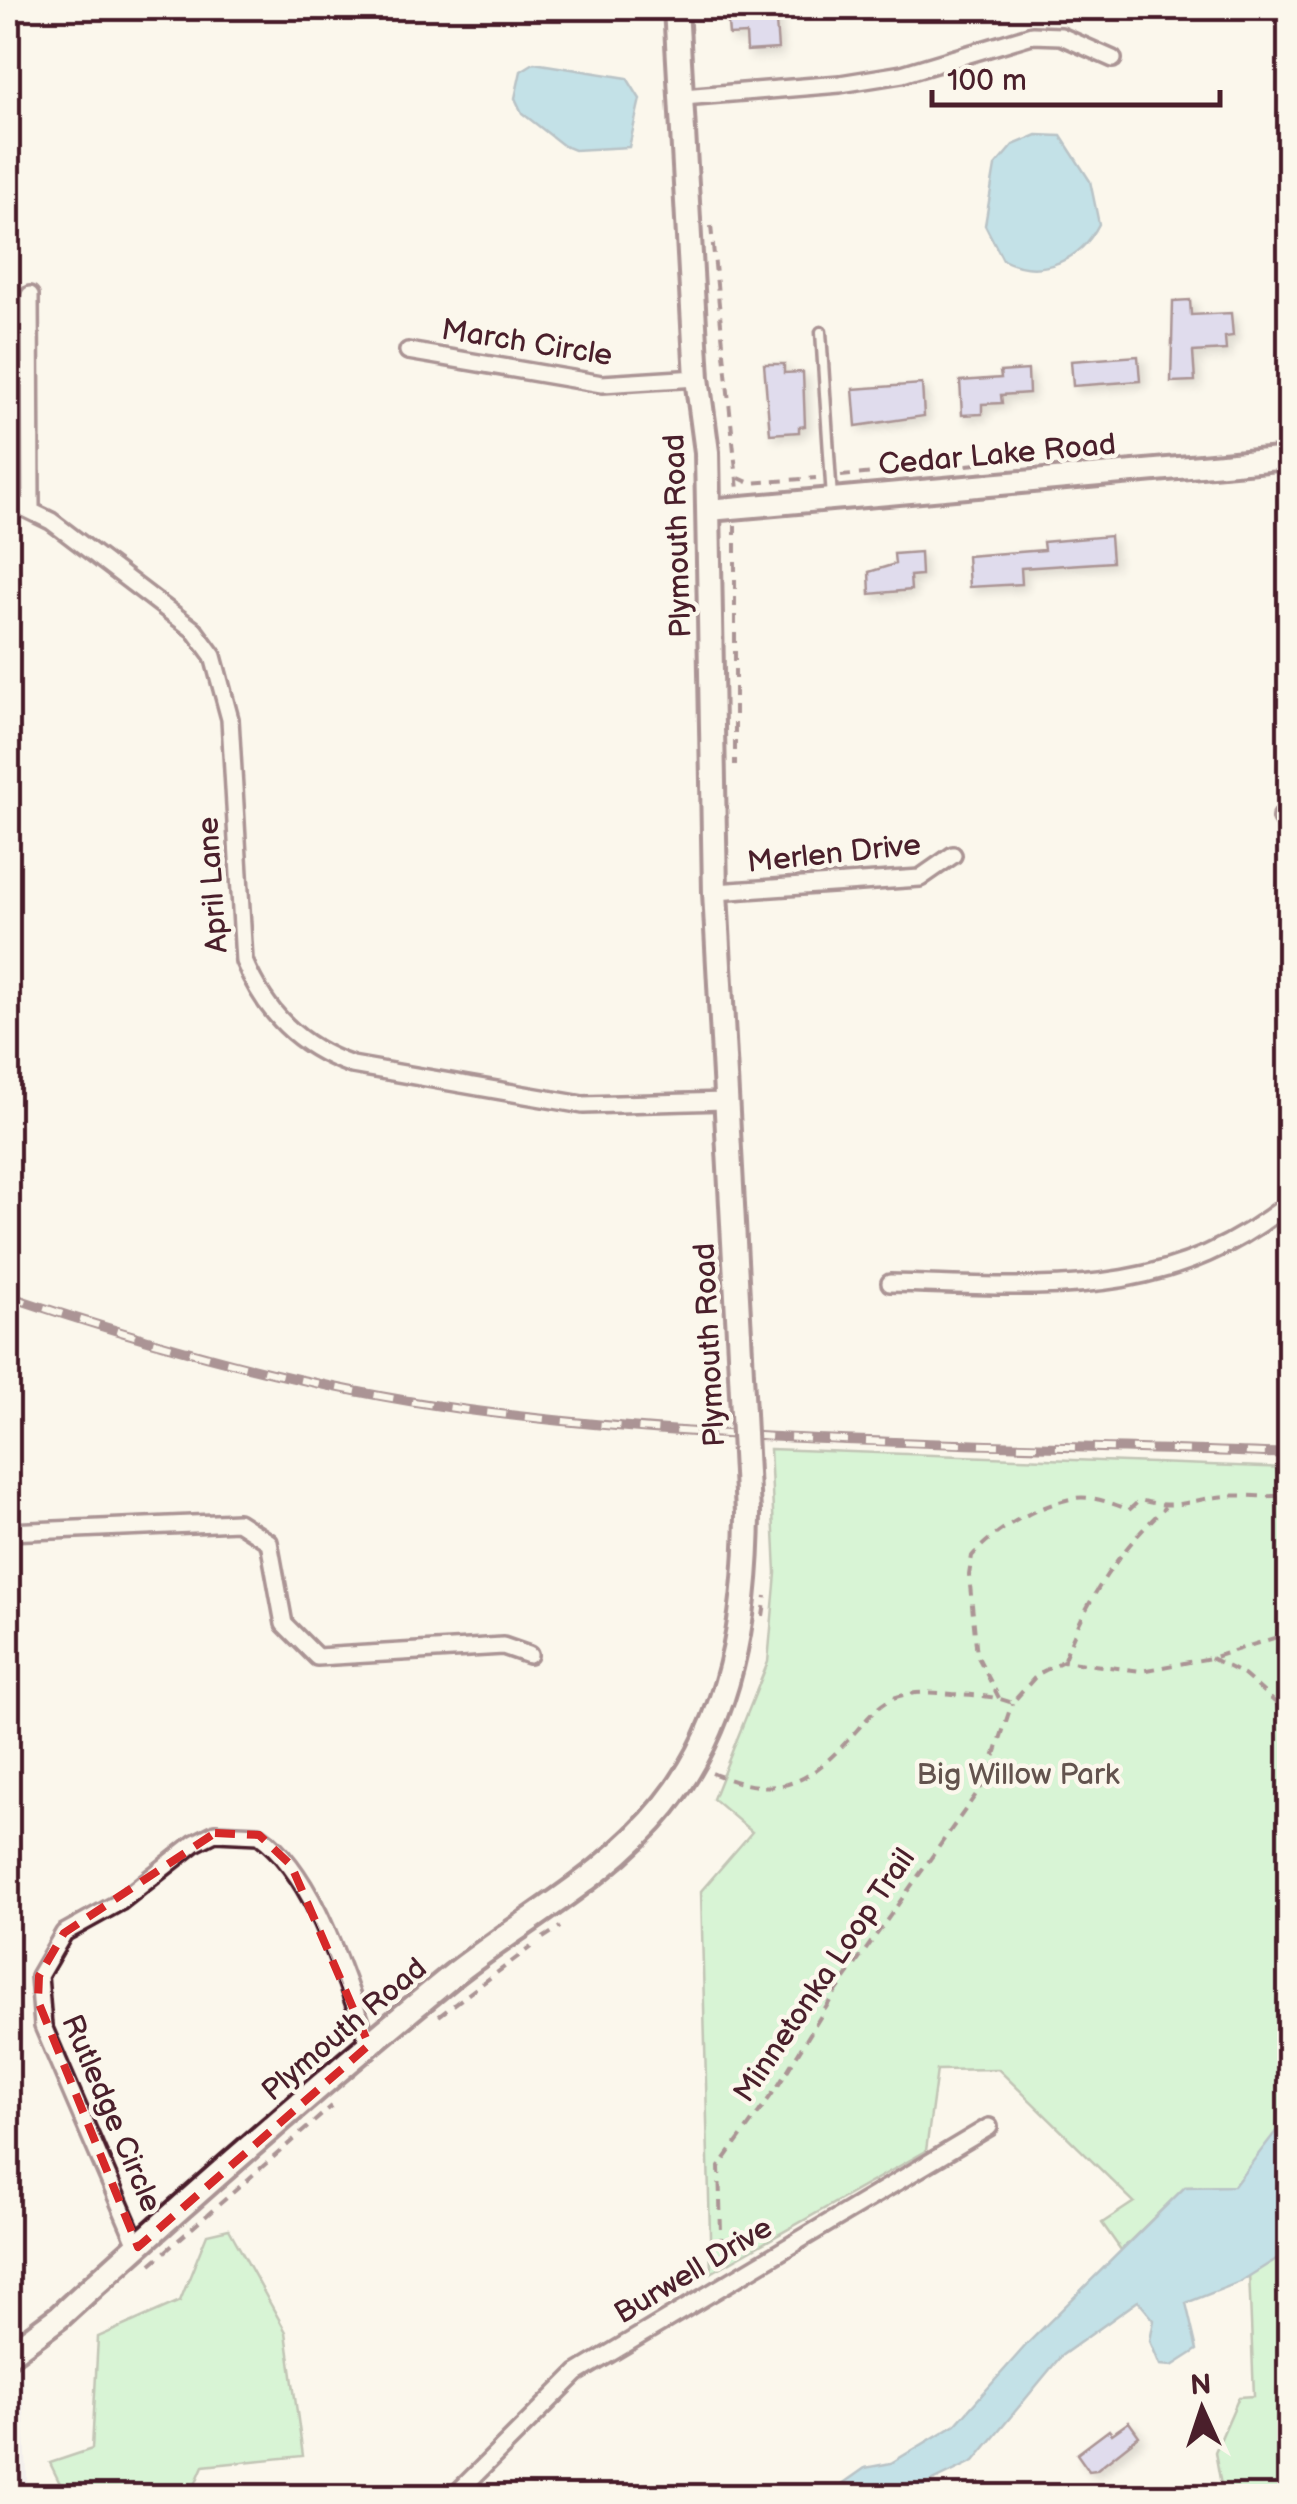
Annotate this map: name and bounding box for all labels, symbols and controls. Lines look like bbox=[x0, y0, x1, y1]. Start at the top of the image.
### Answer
scale bar bbox=[932, 45, 1220, 107]
text: 100 m bbox=[947, 63, 1027, 99]
street label: March Circle bbox=[439, 312, 615, 374]
street label: Cedar Lake Road bbox=[877, 427, 1117, 483]
street label: Plymouth Road bbox=[656, 433, 700, 638]
street label: April Lane bbox=[190, 816, 236, 954]
street label: Merlen Drive bbox=[746, 827, 923, 881]
street label: Plymouth Road bbox=[687, 1242, 733, 1448]
park label: Big Willow Park bbox=[916, 1757, 1120, 1793]
street label: Minnetonka Loop Trail bbox=[726, 1842, 923, 2109]
street label: Plymouth Road bbox=[255, 1950, 434, 2109]
street label: Rutledge Circle bbox=[53, 2009, 169, 2217]
street label: Burwell Drive bbox=[608, 2210, 779, 2332]
north arrow bbox=[1152, 2359, 1252, 2459]
text: N bbox=[1189, 2369, 1212, 2403]

